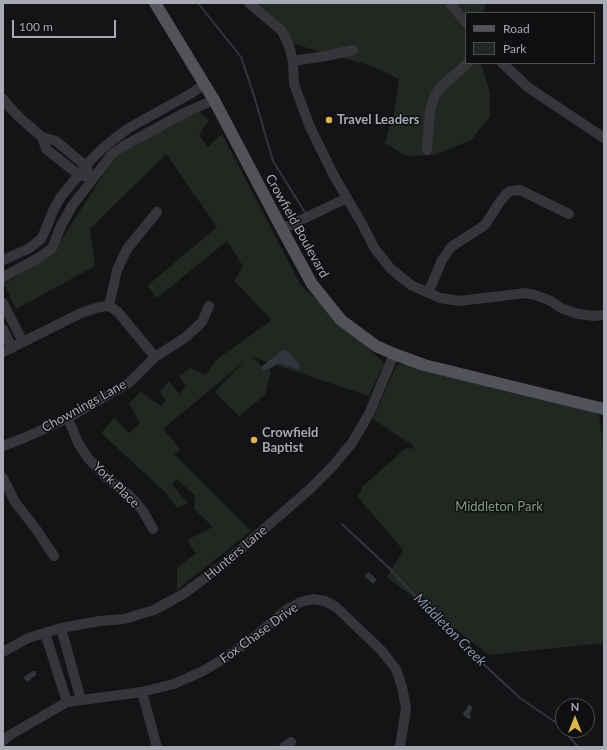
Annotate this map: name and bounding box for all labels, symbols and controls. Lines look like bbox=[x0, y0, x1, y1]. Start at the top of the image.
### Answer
scale bar bbox=[14, 12, 118, 38]
legend bbox=[465, 12, 595, 64]
text: 100 m bbox=[19, 19, 53, 34]
text: Road bbox=[503, 21, 530, 36]
text: Park bbox=[503, 41, 526, 56]
place label: Travel Leaders bbox=[337, 112, 419, 128]
marker: Travel Leaders bbox=[324, 115, 334, 125]
street label: Crowfield Boulevard bbox=[262, 171, 332, 281]
street label: Chownings Lane bbox=[39, 376, 129, 436]
place label: Crowfield Baptist bbox=[262, 425, 318, 456]
marker: Crowfield Baptist bbox=[249, 435, 259, 445]
street label: York Place bbox=[89, 459, 143, 511]
park label: Middleton Park bbox=[455, 499, 543, 515]
street label: Hunters Lane bbox=[202, 522, 270, 584]
water label: Middleton Creek bbox=[410, 590, 490, 670]
street label: Fox Chase Drive bbox=[217, 599, 301, 667]
north arrow bbox=[555, 698, 595, 738]
text: N bbox=[571, 700, 579, 713]

